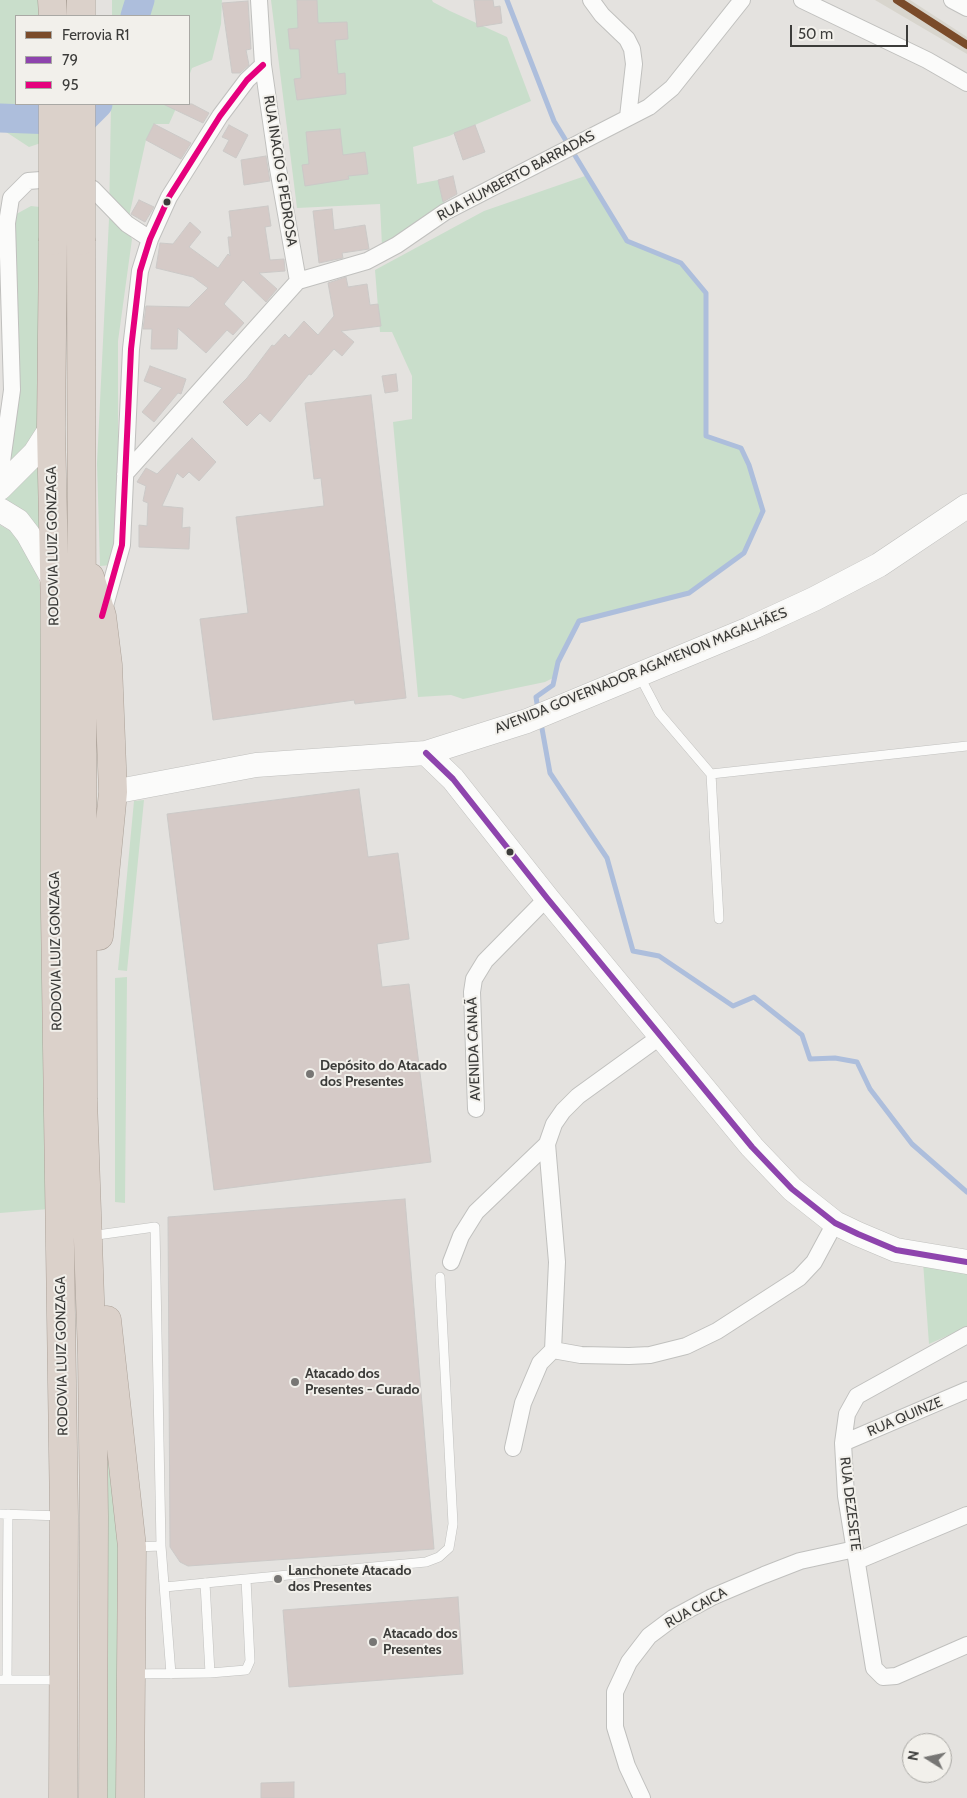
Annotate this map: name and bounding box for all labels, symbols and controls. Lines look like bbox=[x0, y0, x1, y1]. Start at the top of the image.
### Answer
legend bbox=[15, 15, 190, 105]
scale bar bbox=[792, 15, 910, 47]
text: 50 m bbox=[798, 25, 833, 43]
text: Ferrovia R1 bbox=[62, 26, 129, 44]
text: 79 bbox=[62, 51, 78, 69]
text: 95 bbox=[62, 76, 79, 94]
street label: RUA INACIO G PEDROSA bbox=[260, 94, 300, 248]
street label: RUA HUMBERTO BARRADAS bbox=[434, 127, 598, 225]
unlabelled marker bbox=[162, 197, 172, 207]
street label: RODOVIA LUIZ GONZAGA bbox=[43, 466, 63, 626]
street label: AVENIDA GOVERNADOR AGAMENON MAGALHÃES bbox=[492, 604, 790, 738]
unlabelled marker bbox=[505, 847, 515, 857]
street label: RODOVIA LUIZ GONZAGA bbox=[46, 871, 66, 1031]
street label: AVENIDA CANAÃ bbox=[464, 997, 484, 1101]
place label: Depósito do Atacado dos Presentes bbox=[320, 1058, 447, 1090]
marker: Depósito do Atacado dos Presentes bbox=[304, 1068, 316, 1080]
street label: RODOVIA LUIZ GONZAGA bbox=[52, 1276, 72, 1436]
place label: Atacado dos Presentes - Curado bbox=[305, 1366, 419, 1398]
marker: Atacado dos Presentes - Curado bbox=[289, 1376, 301, 1388]
street label: RUA QUINZE bbox=[865, 1394, 945, 1440]
street label: RUA DEZESETE bbox=[836, 1456, 864, 1552]
place label: Lanchonete Atacado dos Presentes bbox=[288, 1563, 411, 1595]
marker: Lanchonete Atacado dos Presentes bbox=[272, 1573, 284, 1585]
street label: RUA CAICA bbox=[662, 1584, 730, 1632]
place label: Atacado dos Presentes bbox=[383, 1626, 458, 1658]
marker: Atacado dos Presentes bbox=[367, 1636, 379, 1648]
north arrow bbox=[902, 1733, 952, 1783]
text: N bbox=[903, 1749, 923, 1762]

